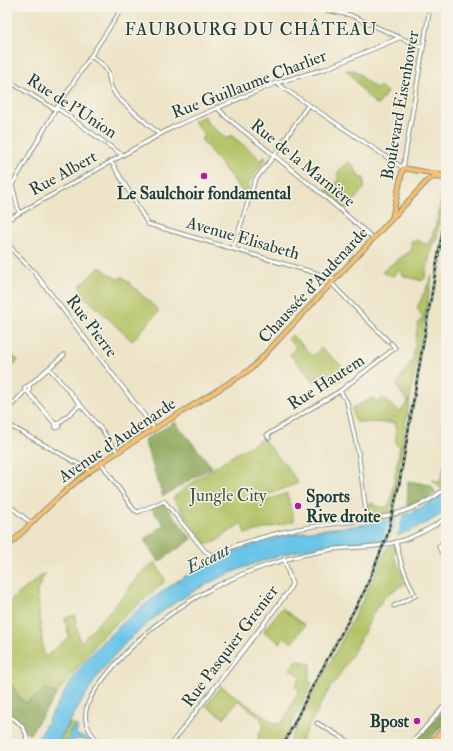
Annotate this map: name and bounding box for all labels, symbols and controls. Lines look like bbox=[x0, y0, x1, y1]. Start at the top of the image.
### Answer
district label: FAUBOURG DU CHÂTEAU bbox=[124, 18, 378, 41]
street label: Boulevard Eisenhower bbox=[377, 28, 424, 181]
street label: Rue Guillaume Charlier bbox=[169, 45, 330, 123]
street label: Rue de l'Union bbox=[23, 69, 121, 143]
street label: Rue de la Marnière bbox=[246, 114, 360, 212]
street label: Rue Albert bbox=[26, 146, 101, 200]
marker: Le Saulchoir fondamental bbox=[199, 171, 209, 181]
place label: Le Saulchoir fondamental bbox=[117, 183, 292, 204]
street label: Avenue Elisabeth bbox=[183, 212, 302, 264]
street label: Chaussée d'Audenarde bbox=[254, 223, 372, 347]
street label: Rue Pierre bbox=[62, 291, 122, 361]
street label: Rue Hautem bbox=[284, 350, 368, 414]
street label: Avenue d'Audenarde bbox=[53, 393, 180, 488]
park label: Jungle City bbox=[188, 485, 267, 507]
place label: Sports Rive droite bbox=[306, 486, 381, 527]
marker: Sports Rive droite bbox=[293, 501, 303, 511]
water label: Escaut bbox=[181, 538, 235, 580]
street label: Rue Pasquier Grenier bbox=[177, 580, 283, 711]
place label: Bpost bbox=[370, 711, 409, 733]
marker: Bpost bbox=[412, 716, 422, 726]

